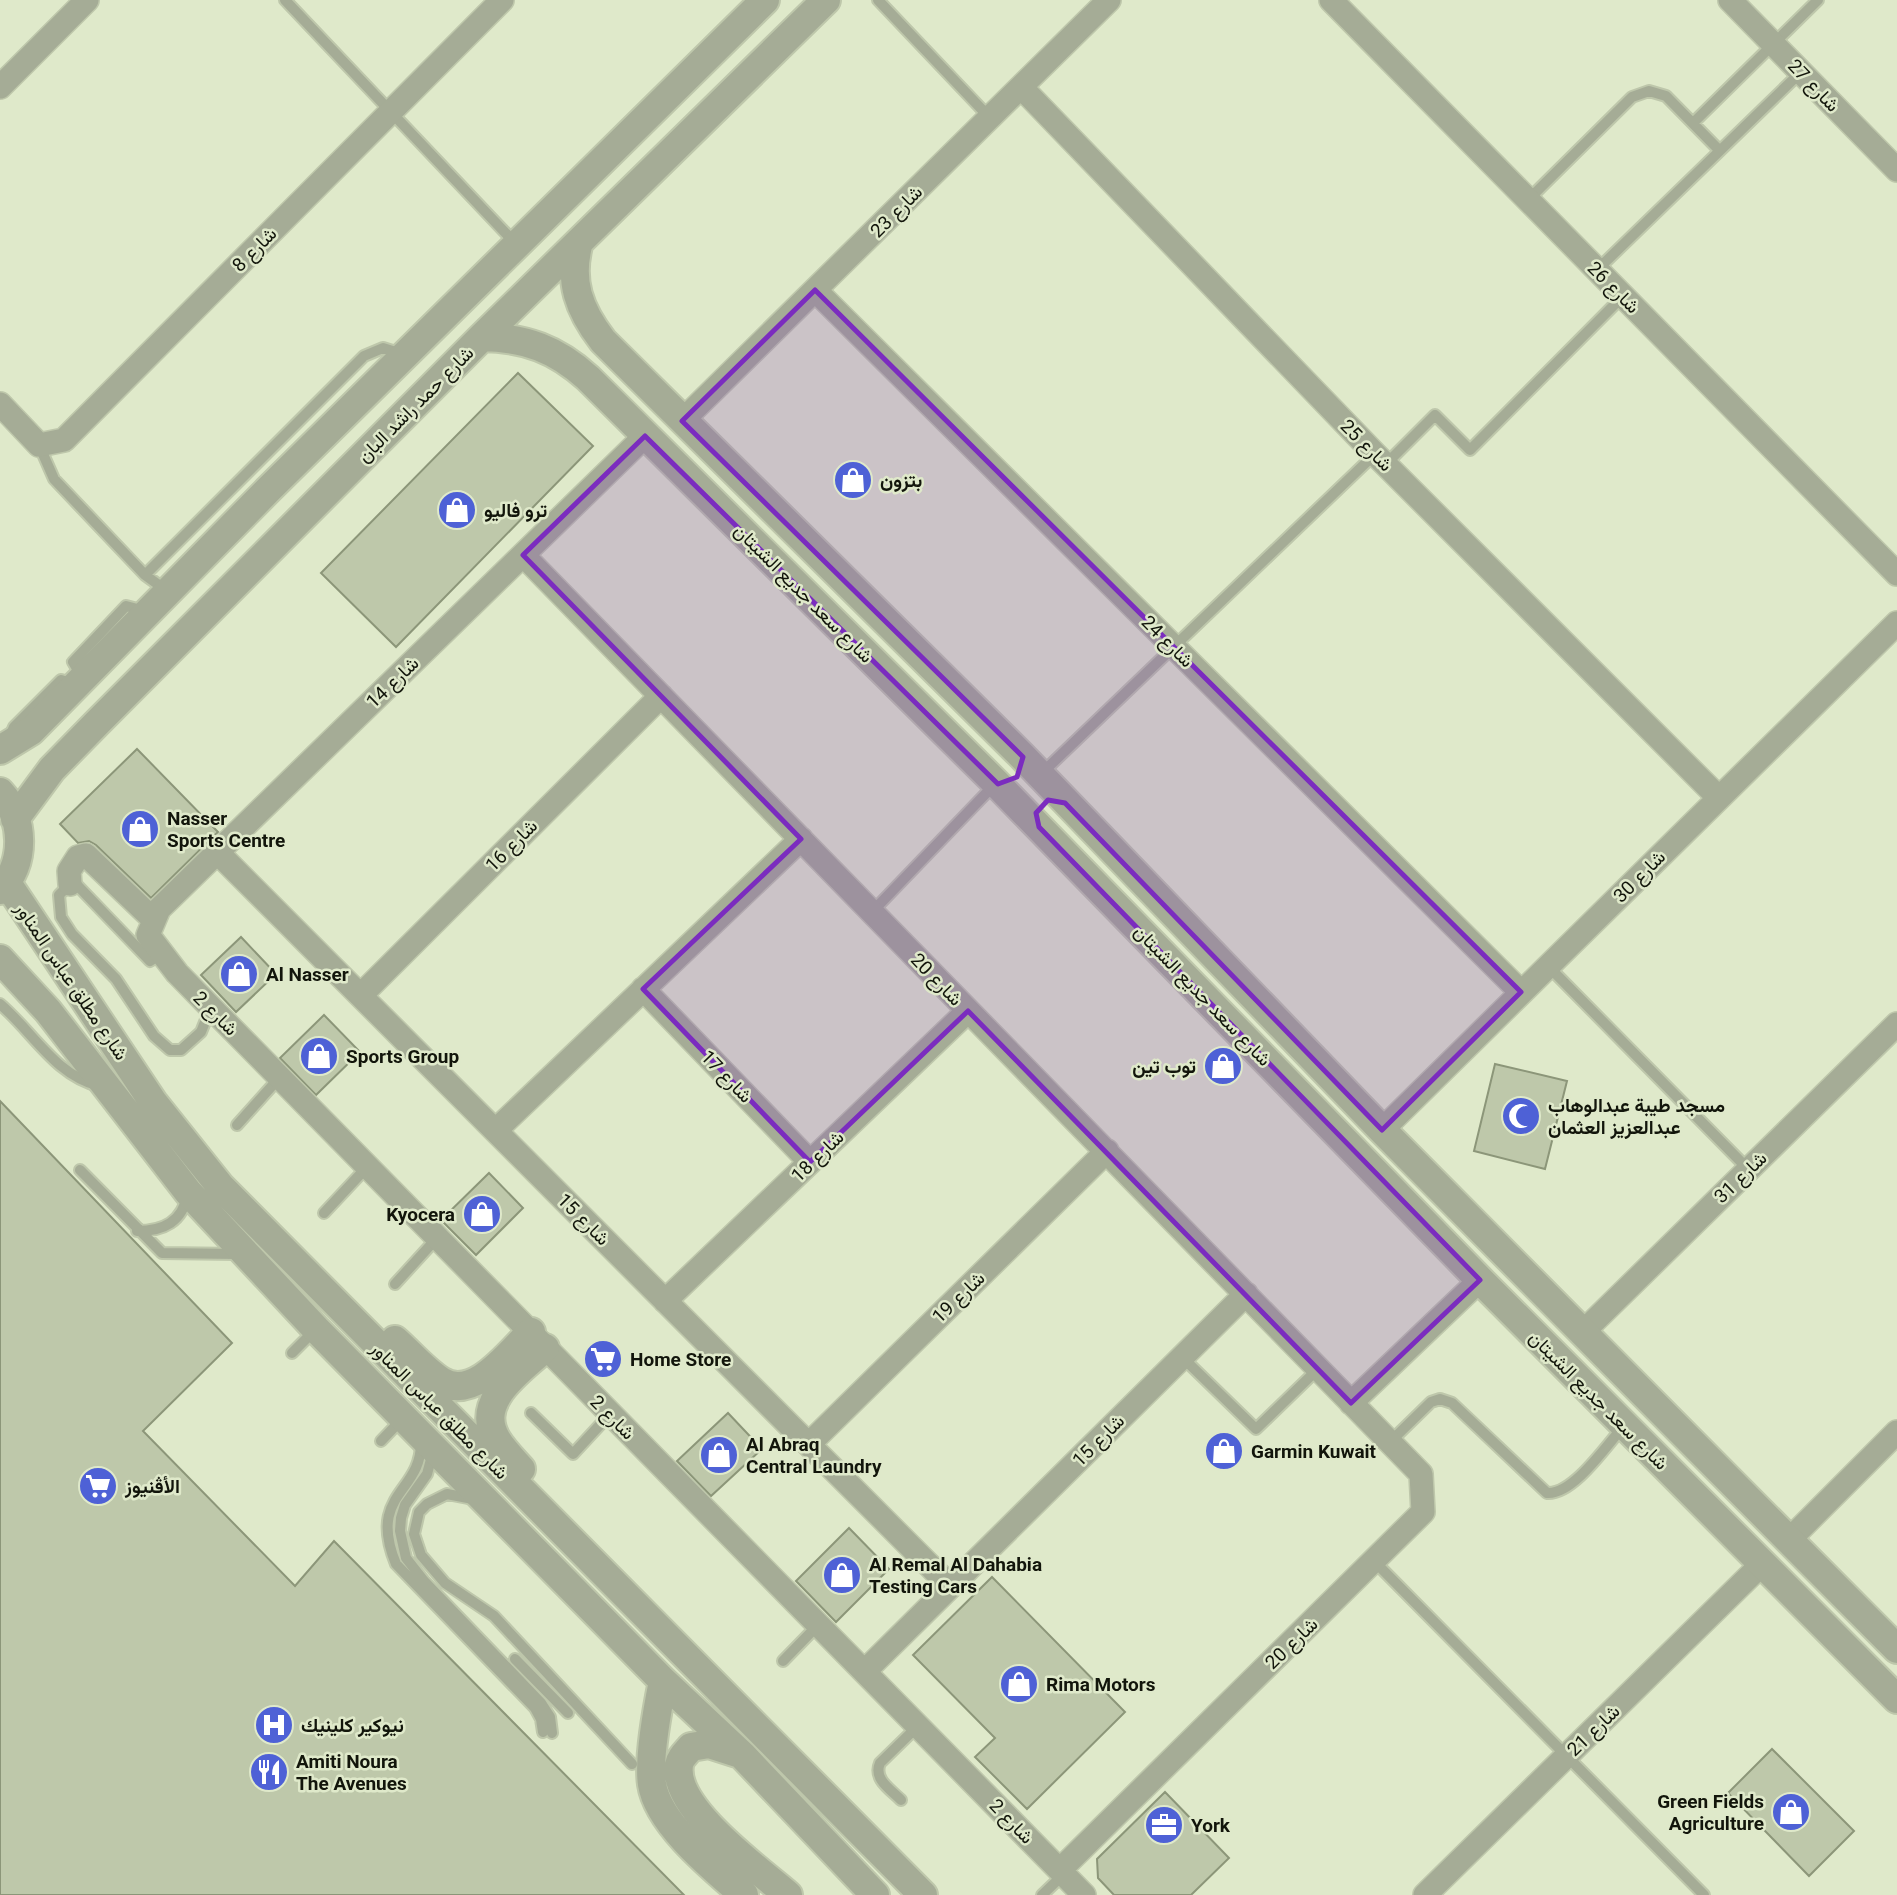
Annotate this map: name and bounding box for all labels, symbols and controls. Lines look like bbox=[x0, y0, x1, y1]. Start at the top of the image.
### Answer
street label: شارع 27 bbox=[1782, 54, 1844, 117]
street label: شارع 23 bbox=[865, 180, 928, 243]
street label: شارع 8 bbox=[227, 222, 282, 277]
street label: شارع 26 bbox=[1582, 256, 1645, 319]
street label: شارع حمد راشد البان bbox=[352, 341, 479, 468]
street label: شارع 25 bbox=[1335, 414, 1398, 477]
shop icon: بتزون bbox=[832, 459, 874, 501]
place label: بتزون bbox=[880, 469, 922, 493]
shop icon: ترو فاليو bbox=[436, 489, 478, 531]
place label: ترو فاليو bbox=[484, 499, 547, 523]
street label: شارع سعد جديع الشيتان bbox=[728, 519, 878, 669]
street label: شارع 24 bbox=[1136, 610, 1199, 673]
street label: شارع 14 bbox=[361, 652, 424, 714]
place label: Nasser Sports Centre bbox=[167, 807, 285, 852]
shop icon: Nasser Sports Centre bbox=[119, 808, 161, 850]
street label: شارع 16 bbox=[480, 814, 543, 877]
street label: شارع 30 bbox=[1608, 845, 1671, 908]
street label: شارع مطلق عباس المناور bbox=[9, 897, 133, 1065]
street label: شارع سعد جديع الشيتان bbox=[1128, 920, 1276, 1072]
street label: شارع 20 bbox=[905, 948, 967, 1011]
shop icon: Al Nasser bbox=[218, 953, 260, 995]
place label: Al Nasser bbox=[266, 963, 349, 986]
street label: شارع 2 bbox=[188, 986, 243, 1041]
shop icon: Sports Group bbox=[298, 1035, 340, 1077]
place label: Sports Group bbox=[346, 1045, 459, 1068]
street label: شارع 17 bbox=[695, 1045, 757, 1108]
shop icon: توب تين bbox=[1202, 1045, 1244, 1087]
place label: توب تين bbox=[1132, 1055, 1196, 1079]
place label: مسجد طيبة عبدالوهاب عبدالعزيز العثمان bbox=[1548, 1094, 1725, 1140]
mosque icon: مسجد طيبة عبدالوهاب عبدالعزيز العثمان bbox=[1500, 1095, 1542, 1137]
street label: شارع 18 bbox=[786, 1126, 849, 1188]
street label: شارع 31 bbox=[1709, 1147, 1772, 1209]
street label: شارع 15 bbox=[552, 1188, 615, 1251]
shop icon: Kyocera bbox=[461, 1193, 503, 1235]
place label: Kyocera bbox=[386, 1203, 455, 1226]
street label: شارع 19 bbox=[927, 1267, 990, 1329]
street label: شارع سعد جديع الشيتان bbox=[1523, 1326, 1673, 1476]
street label: شارع مطلق عباس المناور bbox=[365, 1336, 513, 1485]
supermarket icon: Home Store bbox=[582, 1338, 624, 1380]
place label: Home Store bbox=[630, 1348, 731, 1371]
street label: شارع 2 bbox=[585, 1390, 640, 1445]
street label: شارع 15 bbox=[1067, 1409, 1130, 1472]
shop icon: Garmin Kuwait bbox=[1203, 1430, 1245, 1472]
place label: Al Abraq Central Laundry bbox=[746, 1433, 882, 1478]
shop icon: Al Abraq Central Laundry bbox=[698, 1434, 740, 1476]
place label: Garmin Kuwait bbox=[1251, 1440, 1377, 1463]
supermarket icon: الأڤنيوز bbox=[77, 1465, 119, 1507]
place label: الأڤنيوز bbox=[124, 1475, 180, 1499]
place label: Al Remal Al Dahabia Testing Cars bbox=[869, 1553, 1042, 1598]
shop icon: Al Remal Al Dahabia Testing Cars bbox=[821, 1554, 863, 1596]
street label: شارع 20 bbox=[1260, 1613, 1323, 1675]
shop icon: Rima Motors bbox=[998, 1663, 1040, 1705]
place label: Rima Motors bbox=[1046, 1673, 1156, 1696]
street label: شارع 21 bbox=[1562, 1700, 1625, 1762]
hospital icon: نيوكير كلينيك bbox=[253, 1704, 295, 1746]
place label: نيوكير كلينيك bbox=[301, 1714, 404, 1738]
place label: Amiti Noura The Avenues bbox=[296, 1750, 407, 1795]
restaurant icon: Amiti Noura The Avenues bbox=[248, 1751, 290, 1793]
place label: Green Fields Agriculture bbox=[1657, 1790, 1764, 1835]
shop icon: Green Fields Agriculture bbox=[1770, 1791, 1812, 1833]
street label: شارع 2 bbox=[984, 1794, 1039, 1849]
office icon: York bbox=[1143, 1804, 1185, 1846]
place label: York bbox=[1191, 1814, 1231, 1837]

